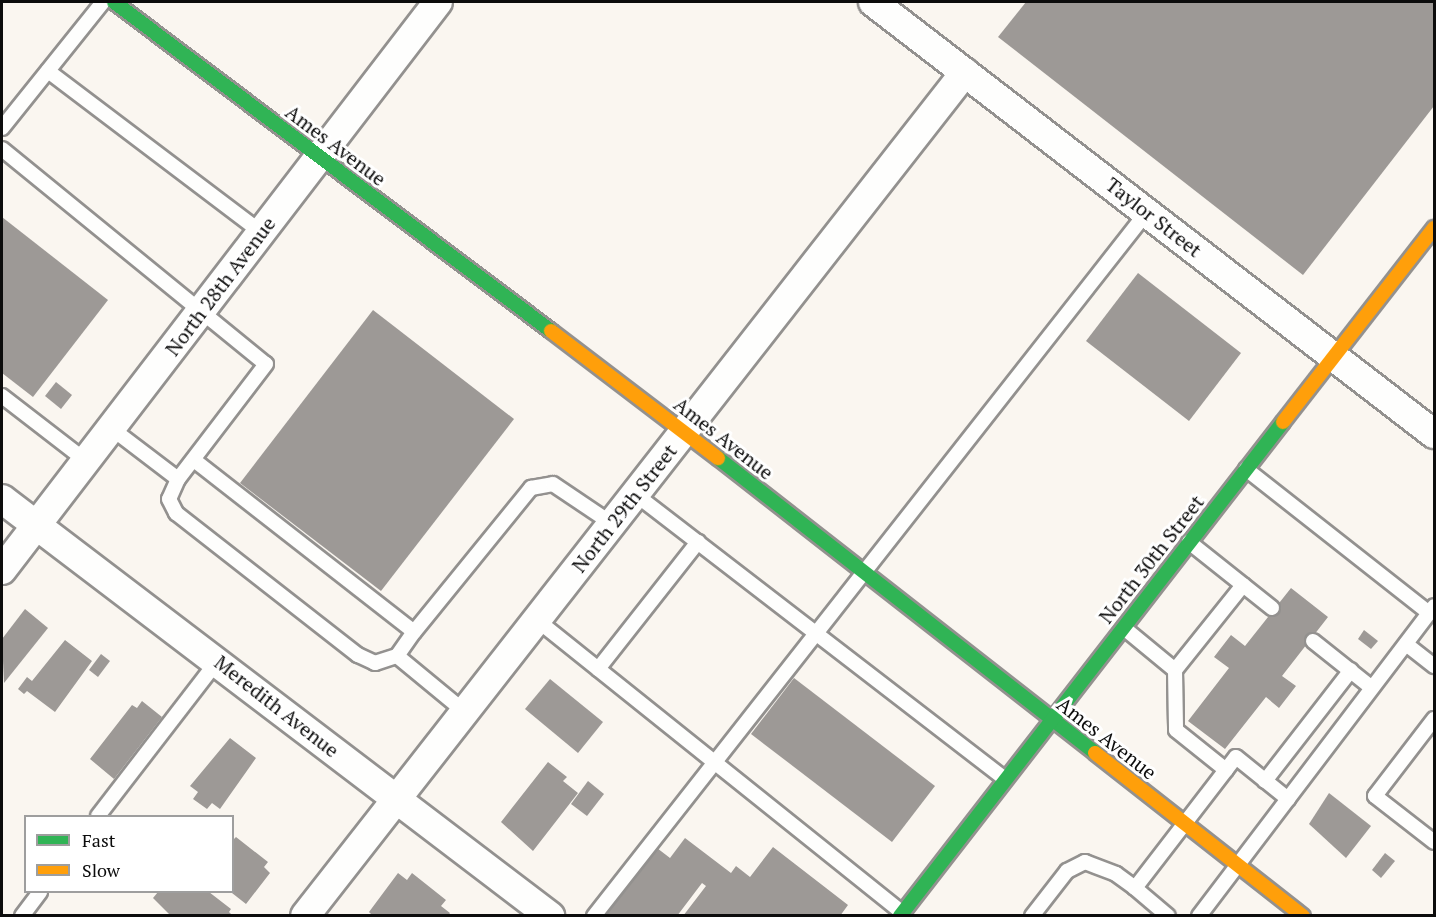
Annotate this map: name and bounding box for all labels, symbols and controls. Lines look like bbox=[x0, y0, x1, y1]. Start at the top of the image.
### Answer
street label: Ames Avenue bbox=[281, 99, 391, 191]
street label: Taylor Street bbox=[1101, 172, 1207, 262]
street label: North 28th Avenue bbox=[160, 212, 280, 360]
street label: Ames Avenue bbox=[669, 392, 779, 484]
street label: North 29th Street bbox=[566, 439, 682, 577]
street label: North 30th Street bbox=[1093, 490, 1209, 628]
street label: Meredith Avenue bbox=[210, 650, 344, 762]
street label: Ames Avenue bbox=[1052, 692, 1162, 784]
legend bbox=[24, 815, 234, 893]
text: Fast bbox=[82, 828, 115, 852]
text: Slow bbox=[82, 858, 120, 882]

